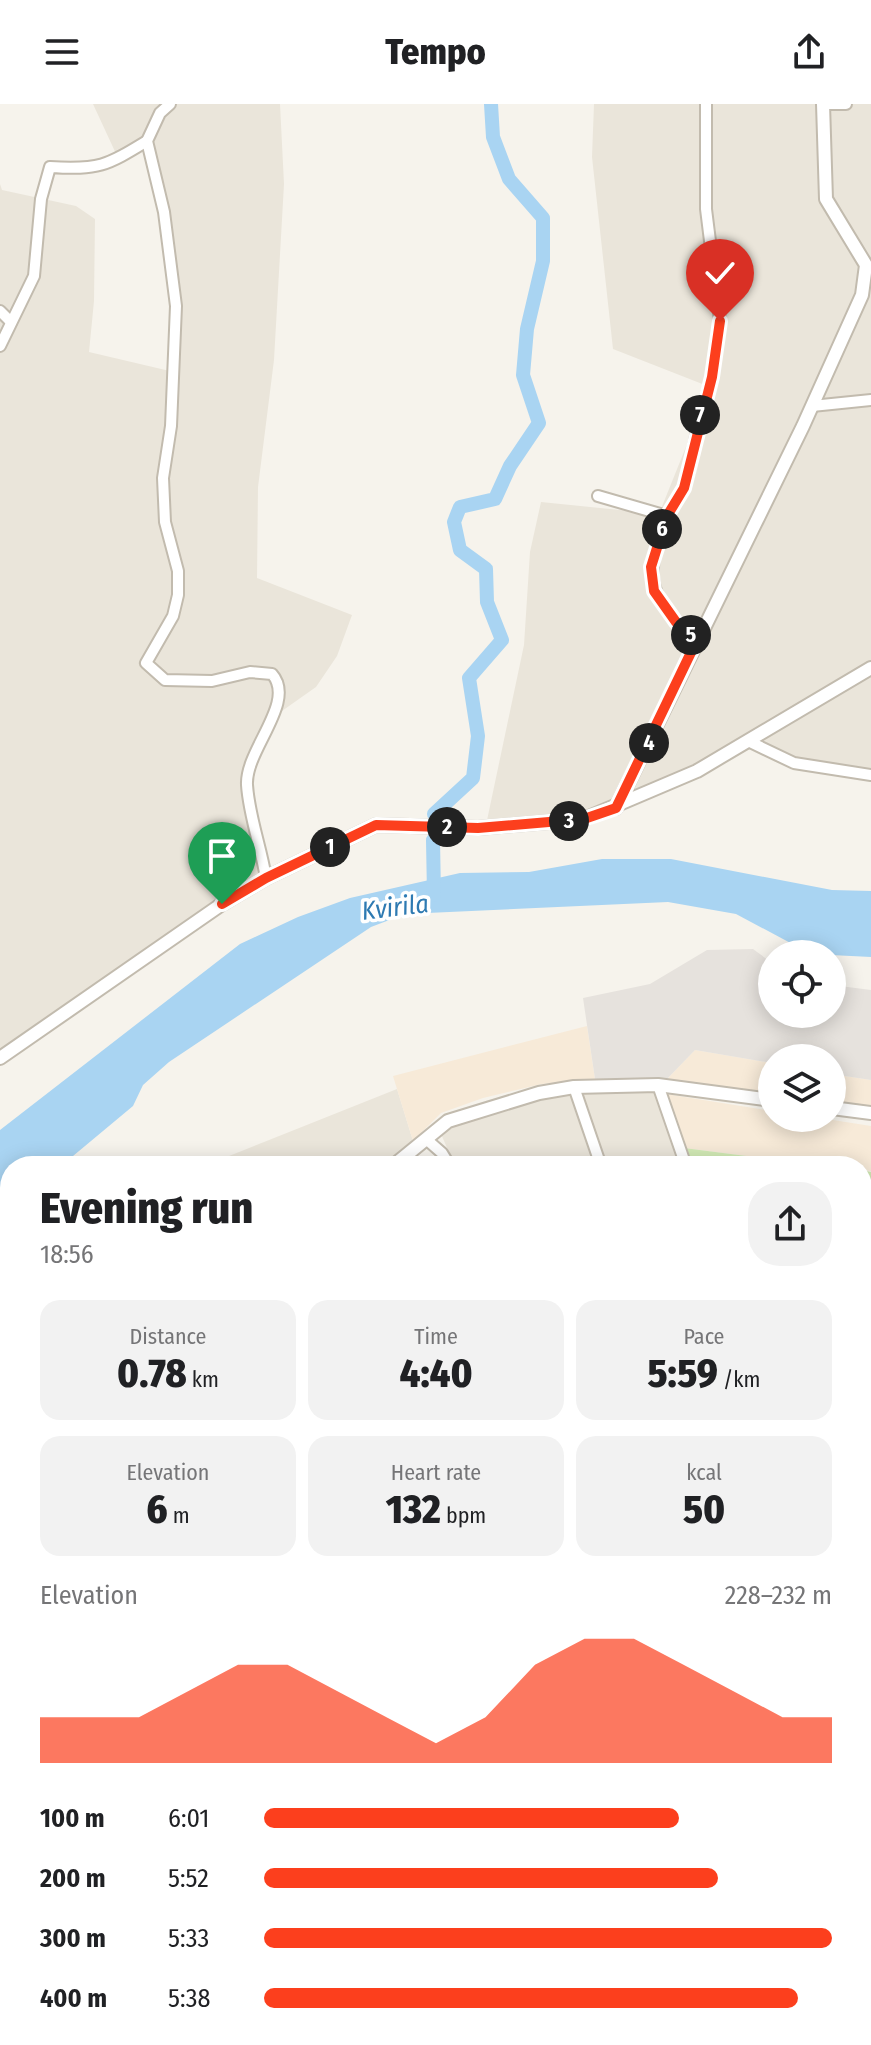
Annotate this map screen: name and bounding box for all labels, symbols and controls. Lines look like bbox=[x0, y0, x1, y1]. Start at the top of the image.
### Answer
icon: menu bbox=[40, 30, 84, 74]
text: Tempo bbox=[385, 30, 486, 74]
icon: share bbox=[787, 30, 831, 74]
pin bbox=[686, 239, 754, 321]
icon: check bbox=[698, 251, 742, 295]
pin: 7 bbox=[680, 395, 720, 435]
text: 7 bbox=[695, 401, 705, 428]
pin: 6 bbox=[642, 509, 682, 549]
text: 6 bbox=[656, 515, 668, 542]
pin: 5 bbox=[671, 615, 711, 655]
text: 5 bbox=[686, 621, 696, 648]
pin: 4 bbox=[629, 723, 669, 763]
text: 4 bbox=[643, 729, 655, 756]
pin: 3 bbox=[549, 801, 589, 841]
pin: 2 bbox=[427, 807, 467, 847]
text: 3 bbox=[564, 807, 574, 834]
text: 2 bbox=[442, 813, 452, 840]
pin bbox=[188, 822, 256, 904]
pin: 1 bbox=[310, 827, 350, 867]
text: 1 bbox=[325, 833, 335, 860]
icon: arrive bbox=[200, 834, 244, 878]
water label: Kvirila bbox=[360, 888, 430, 927]
map controls bbox=[758, 940, 846, 1132]
button: locate bbox=[758, 940, 846, 1028]
button: layers bbox=[758, 1044, 846, 1132]
text: Evening run bbox=[40, 1182, 253, 1235]
button: share bbox=[748, 1182, 832, 1266]
text: 18:56 bbox=[40, 1239, 94, 1270]
text: Distance bbox=[129, 1323, 207, 1350]
text: Time bbox=[414, 1323, 458, 1350]
text: Pace bbox=[683, 1323, 725, 1350]
text: 0.78 bbox=[117, 1350, 187, 1398]
text: 4:40 bbox=[399, 1350, 473, 1398]
text: 5:59 bbox=[648, 1350, 718, 1398]
text: km bbox=[187, 1366, 219, 1393]
text: /km bbox=[718, 1366, 760, 1393]
text: Elevation bbox=[127, 1459, 209, 1486]
text: Heart rate bbox=[391, 1459, 481, 1486]
text: kcal bbox=[686, 1459, 722, 1486]
text: 6 bbox=[146, 1486, 168, 1534]
text: 132 bbox=[386, 1486, 441, 1534]
text: 50 bbox=[683, 1486, 725, 1534]
text: m bbox=[168, 1502, 190, 1529]
text: bpm bbox=[441, 1502, 486, 1529]
text: Elevation bbox=[40, 1580, 138, 1611]
text: 228–232 m bbox=[725, 1580, 832, 1611]
text: 100 m bbox=[40, 1803, 105, 1834]
text: 6:01 bbox=[168, 1803, 209, 1834]
text: 200 m bbox=[40, 1863, 106, 1894]
text: 5:52 bbox=[168, 1863, 209, 1894]
text: 300 m bbox=[40, 1923, 106, 1954]
text: 5:33 bbox=[168, 1923, 209, 1954]
text: 400 m bbox=[40, 1983, 107, 2014]
text: 5:38 bbox=[168, 1983, 210, 2014]

